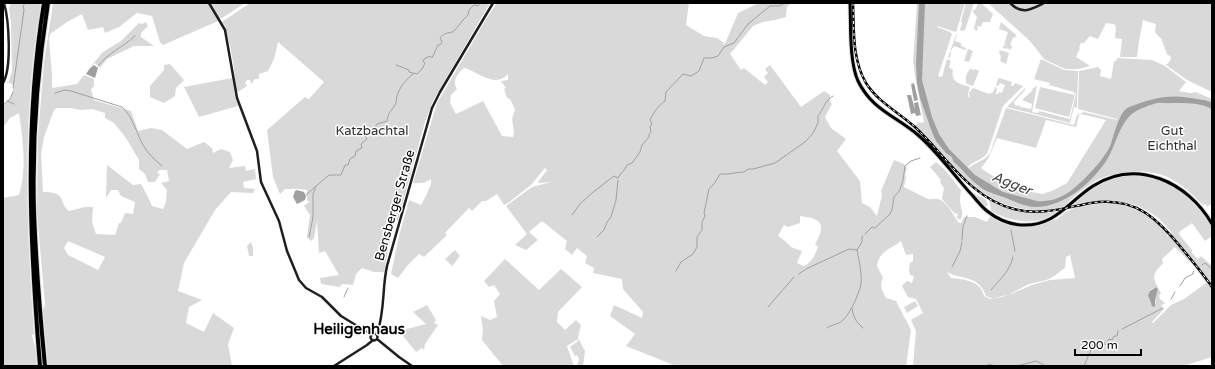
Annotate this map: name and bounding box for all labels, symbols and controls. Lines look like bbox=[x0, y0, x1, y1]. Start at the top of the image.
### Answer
park label: Katzbachtal bbox=[335, 123, 409, 139]
park label: Gut Eichthal bbox=[1147, 123, 1197, 154]
street label: Bensberger Straße bbox=[371, 148, 418, 263]
water label: Agger bbox=[990, 168, 1036, 200]
district label: Heiligenhaus bbox=[313, 320, 405, 339]
scale bar bbox=[1075, 331, 1141, 357]
text: 200 m bbox=[1081, 338, 1118, 352]

